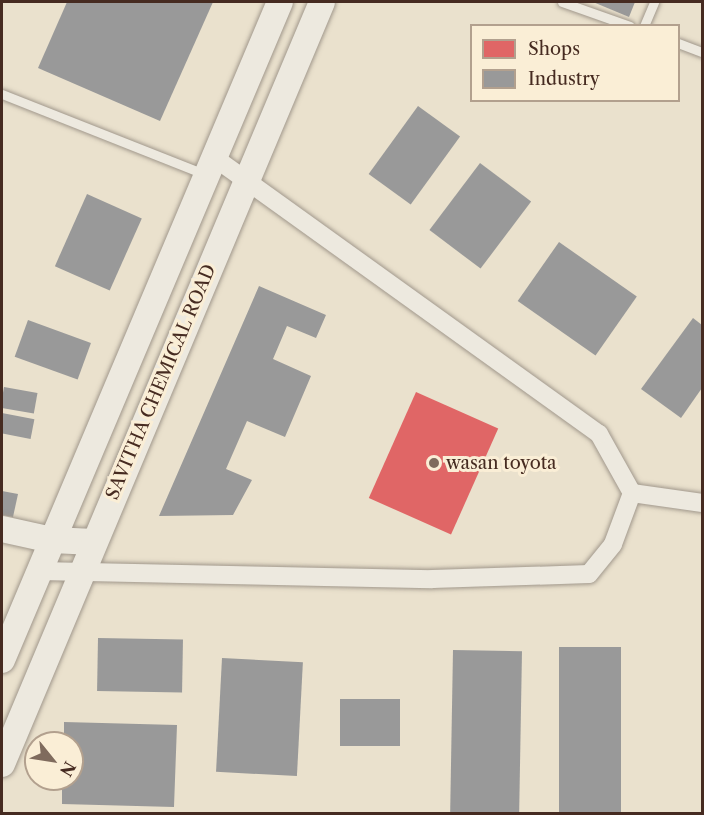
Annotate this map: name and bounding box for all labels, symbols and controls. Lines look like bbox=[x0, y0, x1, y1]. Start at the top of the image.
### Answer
legend bbox=[470, 24, 680, 102]
text: Shops bbox=[528, 38, 580, 60]
text: Industry bbox=[528, 68, 600, 90]
street label: SAVITHA CHEMICAL ROAD bbox=[101, 261, 221, 503]
place label: wasan toyota bbox=[446, 452, 557, 474]
marker: wasan toyota bbox=[427, 456, 441, 470]
north arrow bbox=[24, 731, 84, 791]
text: N bbox=[56, 758, 80, 780]

